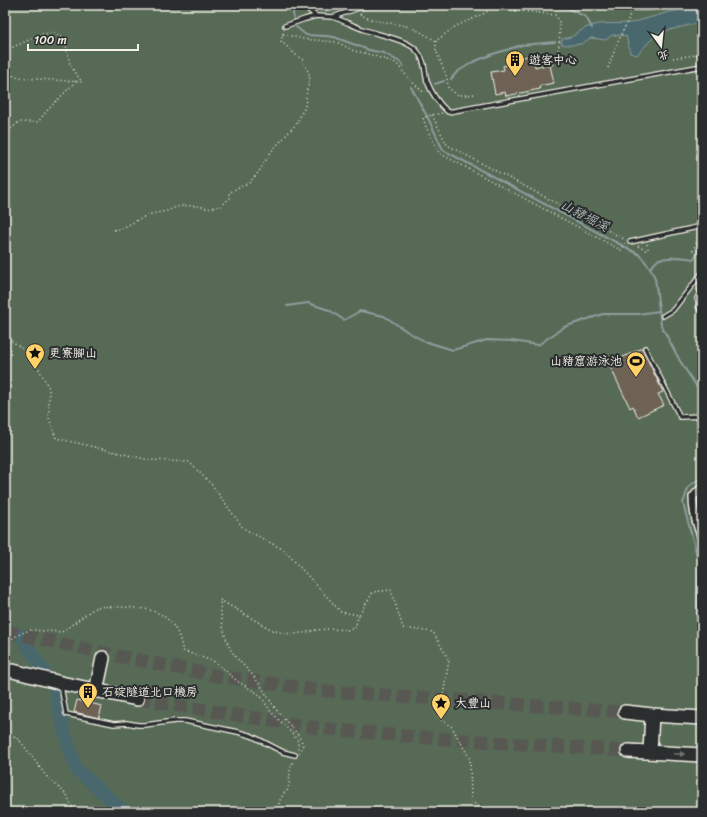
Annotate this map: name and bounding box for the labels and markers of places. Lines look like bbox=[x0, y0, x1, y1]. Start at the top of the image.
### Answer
building icon: 遊客中心 bbox=[504, 49, 526, 77]
place label: 遊客中心 bbox=[529, 49, 577, 71]
place icon: 更寮腳山 bbox=[24, 342, 46, 370]
place label: 更寮腳山 bbox=[49, 342, 97, 364]
place label: 山豬窟游泳池 bbox=[550, 350, 622, 372]
sports icon: 山豬窟游泳池 bbox=[625, 350, 647, 378]
building icon: 石碇隧道北口機房 bbox=[77, 681, 99, 709]
place label: 石碇隧道北口機房 bbox=[102, 681, 198, 703]
place icon: 大豐山 bbox=[430, 692, 452, 720]
place label: 大豐山 bbox=[455, 692, 491, 714]

